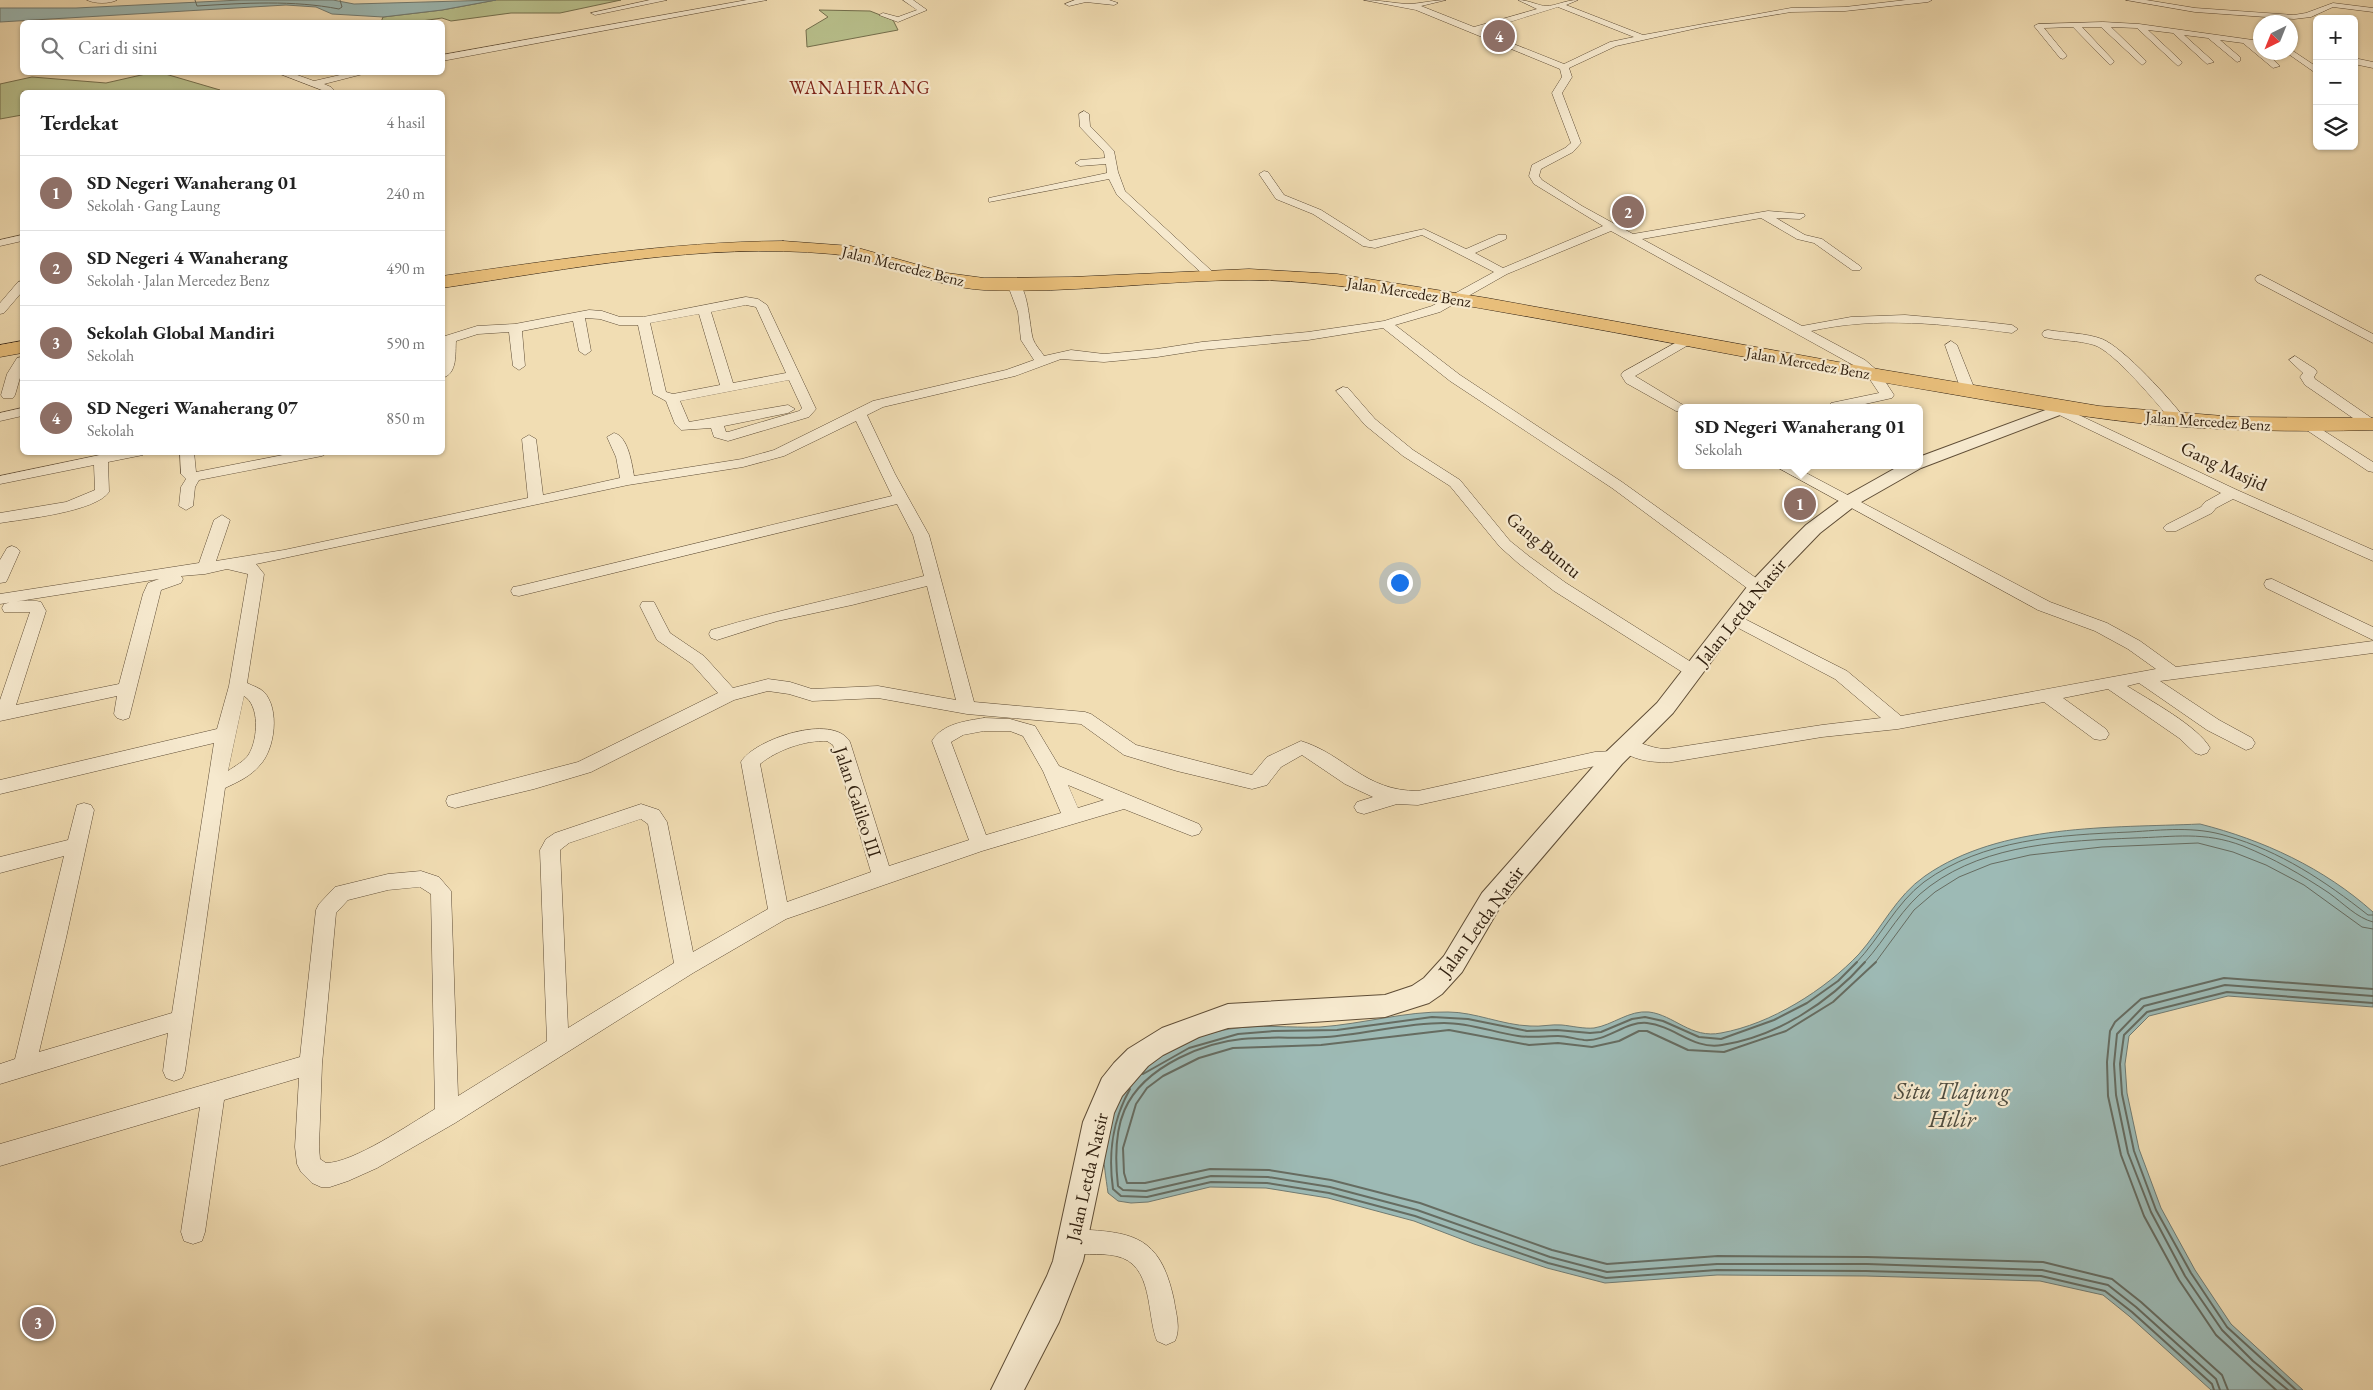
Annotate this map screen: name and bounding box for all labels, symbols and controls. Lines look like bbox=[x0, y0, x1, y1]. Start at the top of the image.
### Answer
north arrow bbox=[2253, 15, 2298, 60]
map controls bbox=[2313, 15, 2358, 150]
button: + bbox=[2313, 15, 2358, 60]
pin: 4 bbox=[1483, 17, 1515, 55]
search box bbox=[20, 20, 445, 75]
icon: search bbox=[38, 34, 66, 62]
text: Cari di sini bbox=[78, 35, 157, 60]
button: − bbox=[2313, 60, 2358, 105]
district label: WANAHERANG bbox=[789, 76, 931, 99]
button: layers bbox=[2313, 105, 2358, 150]
text: Terdekat bbox=[40, 109, 118, 136]
text: 4 hasil bbox=[387, 112, 425, 133]
text: SD Negeri Wanaherang 01 bbox=[87, 170, 298, 195]
text: 1 bbox=[52, 183, 60, 204]
text: 240 m bbox=[386, 183, 425, 204]
pin: 2 bbox=[1612, 193, 1644, 231]
text: Sekolah · Gang Laung bbox=[87, 195, 220, 216]
street label: Jalan Mercedez Benz bbox=[838, 240, 966, 291]
text: SD Negeri 4 Wanaherang bbox=[87, 245, 288, 270]
text: 2 bbox=[52, 258, 60, 279]
text: 490 m bbox=[386, 258, 425, 279]
text: Sekolah · Jalan Mercedez Benz bbox=[87, 270, 269, 291]
street label: Jalan Mercedez Benz bbox=[1343, 272, 1473, 312]
text: Sekolah Global Mandiri bbox=[87, 320, 275, 345]
text: 3 bbox=[52, 333, 60, 354]
text: 590 m bbox=[386, 333, 425, 354]
street label: Jalan Mercedez Benz bbox=[1742, 341, 1872, 384]
text: Sekolah bbox=[87, 345, 134, 366]
text: SD Negeri Wanaherang 07 bbox=[87, 395, 298, 420]
popup bbox=[1678, 404, 1923, 469]
street label: Jalan Mercedez Benz bbox=[2143, 406, 2271, 436]
text: 4 bbox=[52, 408, 60, 429]
text: 850 m bbox=[386, 408, 425, 429]
text: SD Negeri Wanaherang 01 bbox=[1695, 414, 1906, 439]
text: Sekolah bbox=[87, 420, 134, 441]
street label: Gang Masjid bbox=[2177, 435, 2272, 497]
text: Sekolah bbox=[1695, 439, 1742, 460]
pin: 1 bbox=[1784, 485, 1816, 523]
street label: Gang Buntu bbox=[1501, 506, 1587, 584]
street label: Jalan Letda Natsir bbox=[1689, 553, 1792, 672]
your location bbox=[1387, 570, 1413, 596]
street label: Jalan Galileo III bbox=[828, 742, 888, 861]
street label: Jalan Letda Natsir bbox=[1431, 860, 1530, 983]
water label: Situ Tlajung Hilir bbox=[1893, 1075, 2011, 1134]
street label: Jalan Letda Natsir bbox=[1060, 1110, 1114, 1246]
pin: 3 bbox=[22, 1304, 54, 1342]

